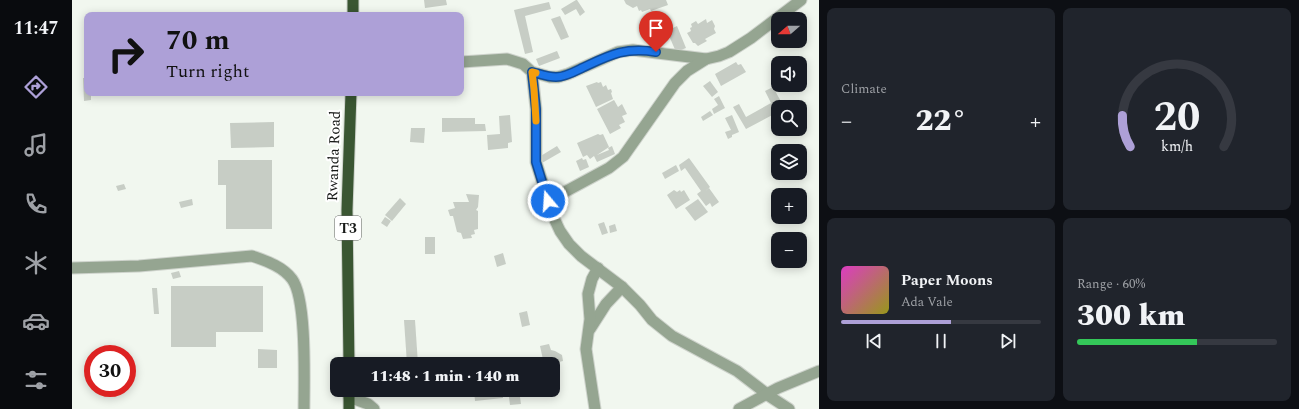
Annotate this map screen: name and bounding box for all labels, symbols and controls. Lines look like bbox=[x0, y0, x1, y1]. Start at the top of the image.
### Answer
pin bbox=[639, 11, 673, 52]
north arrow bbox=[771, 12, 807, 48]
map controls bbox=[771, 12, 807, 268]
text: 11:47 bbox=[13, 15, 59, 42]
icon: arrive bbox=[645, 17, 667, 39]
text: 70 m bbox=[166, 19, 230, 62]
icon: right bbox=[100, 28, 152, 80]
button: sound bbox=[771, 56, 807, 92]
text: Turn right bbox=[166, 58, 249, 85]
icon: directions bbox=[22, 73, 50, 101]
text: Climate bbox=[841, 79, 887, 99]
text: 20 bbox=[1154, 86, 1200, 149]
text: 22° bbox=[916, 98, 967, 144]
button: search bbox=[771, 100, 807, 136]
text: − bbox=[841, 105, 852, 138]
text: + bbox=[1030, 105, 1041, 138]
street label: Rwanda Road bbox=[321, 110, 347, 202]
icon: music bbox=[22, 131, 50, 159]
text: km/h bbox=[1161, 135, 1193, 157]
button: layers bbox=[771, 144, 807, 180]
position arrow bbox=[527, 180, 569, 222]
button: + bbox=[771, 188, 807, 224]
icon: phone bbox=[22, 190, 50, 218]
road number: T3 bbox=[335, 216, 361, 240]
button: − bbox=[771, 232, 807, 268]
icon: climate bbox=[22, 249, 50, 277]
text: Paper Moons bbox=[901, 269, 993, 292]
text: Range · 60% bbox=[1077, 274, 1145, 294]
text: Ada Vale bbox=[901, 292, 953, 312]
text: 300 km bbox=[1077, 293, 1185, 339]
icon: car bbox=[22, 307, 50, 335]
icon: previous bbox=[863, 330, 885, 352]
icon: pause bbox=[930, 330, 952, 352]
icon: next bbox=[997, 330, 1019, 352]
speed limit sign: 30 bbox=[84, 345, 136, 397]
text: 11:48 · 1 min · 140 m bbox=[371, 365, 519, 388]
icon: filters bbox=[22, 366, 50, 394]

